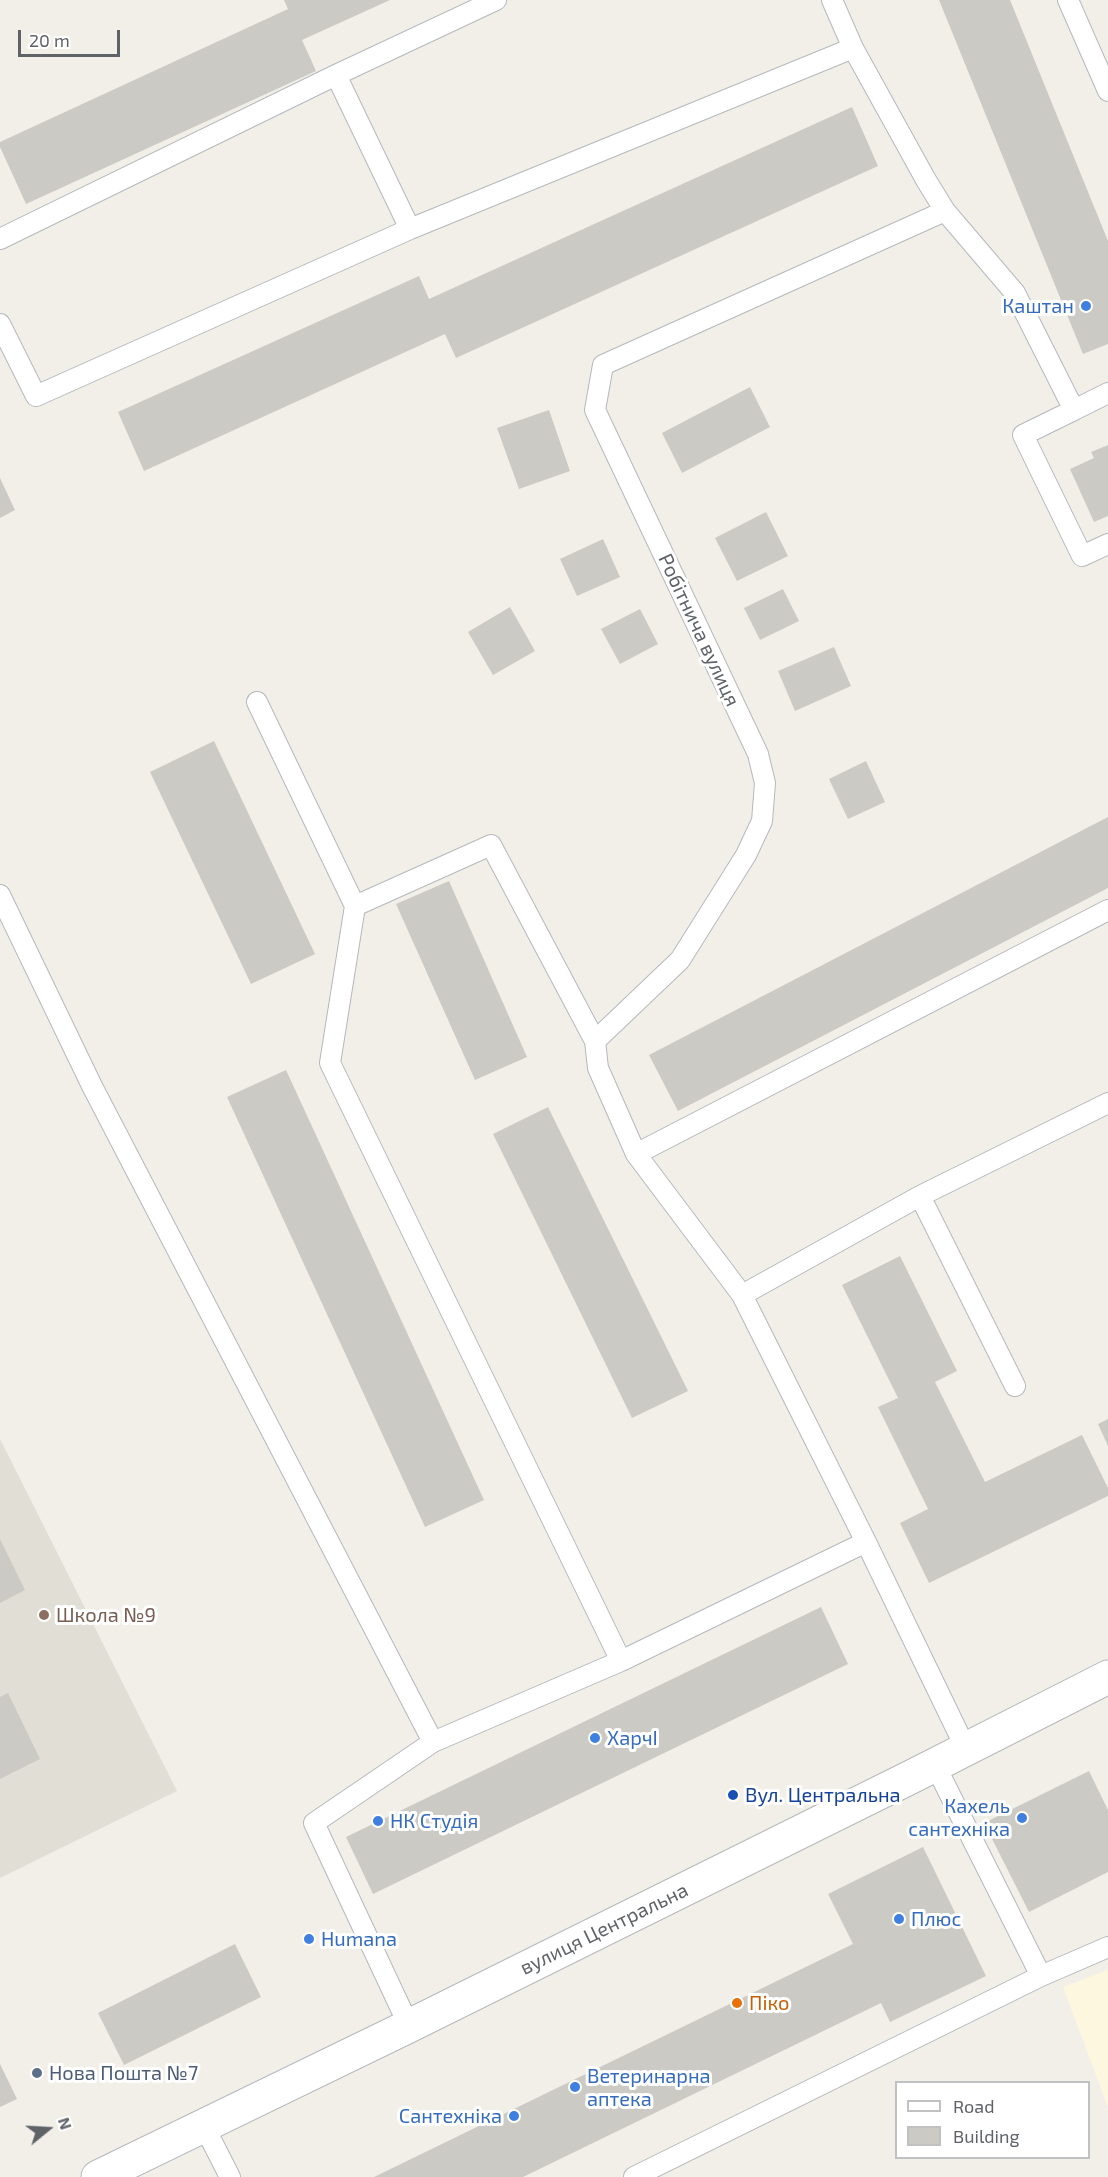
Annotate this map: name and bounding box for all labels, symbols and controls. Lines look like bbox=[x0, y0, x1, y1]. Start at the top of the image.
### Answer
scale bar bbox=[21, 18, 123, 56]
text: 20 m bbox=[29, 29, 70, 51]
place label: Каштан bbox=[1002, 294, 1074, 318]
marker: Каштан bbox=[1079, 299, 1093, 313]
street label: Робітнича вулиця bbox=[653, 550, 745, 710]
place label: Школа №9 bbox=[56, 1603, 156, 1627]
marker: Школа №9 bbox=[37, 1608, 51, 1622]
place label: ХарчI bbox=[607, 1726, 658, 1750]
marker: ХарчI bbox=[588, 1731, 602, 1745]
place label: Вул. Центральна bbox=[745, 1783, 901, 1807]
marker: Вул. Центральна bbox=[726, 1788, 740, 1802]
place label: Кахель сантехніка bbox=[908, 1794, 1010, 1841]
place label: НК Студія bbox=[390, 1809, 478, 1833]
marker: Кахель сантехніка bbox=[1015, 1811, 1029, 1825]
marker: НК Студія bbox=[371, 1814, 385, 1828]
street label: вулиця Центральна bbox=[516, 1878, 692, 1980]
place label: Плюс bbox=[911, 1907, 961, 1931]
marker: Плюс bbox=[892, 1912, 906, 1926]
place label: Humana bbox=[321, 1927, 397, 1951]
marker: Humana bbox=[302, 1932, 316, 1946]
place label: Піко bbox=[749, 1991, 789, 2015]
marker: Піко bbox=[730, 1996, 744, 2010]
place label: Нова Пошта №7 bbox=[49, 2061, 198, 2085]
place label: Ветеринарна аптека bbox=[587, 2064, 711, 2111]
marker: Нова Пошта №7 bbox=[30, 2066, 44, 2080]
marker: Ветеринарна аптека bbox=[568, 2080, 582, 2094]
legend bbox=[895, 2081, 1090, 2159]
text: Road bbox=[953, 2095, 994, 2117]
north arrow bbox=[18, 2099, 78, 2159]
place label: Сантехніка bbox=[399, 2104, 502, 2128]
marker: Сантехніка bbox=[507, 2109, 521, 2123]
text: N bbox=[55, 2115, 76, 2132]
text: Building bbox=[953, 2125, 1020, 2147]

